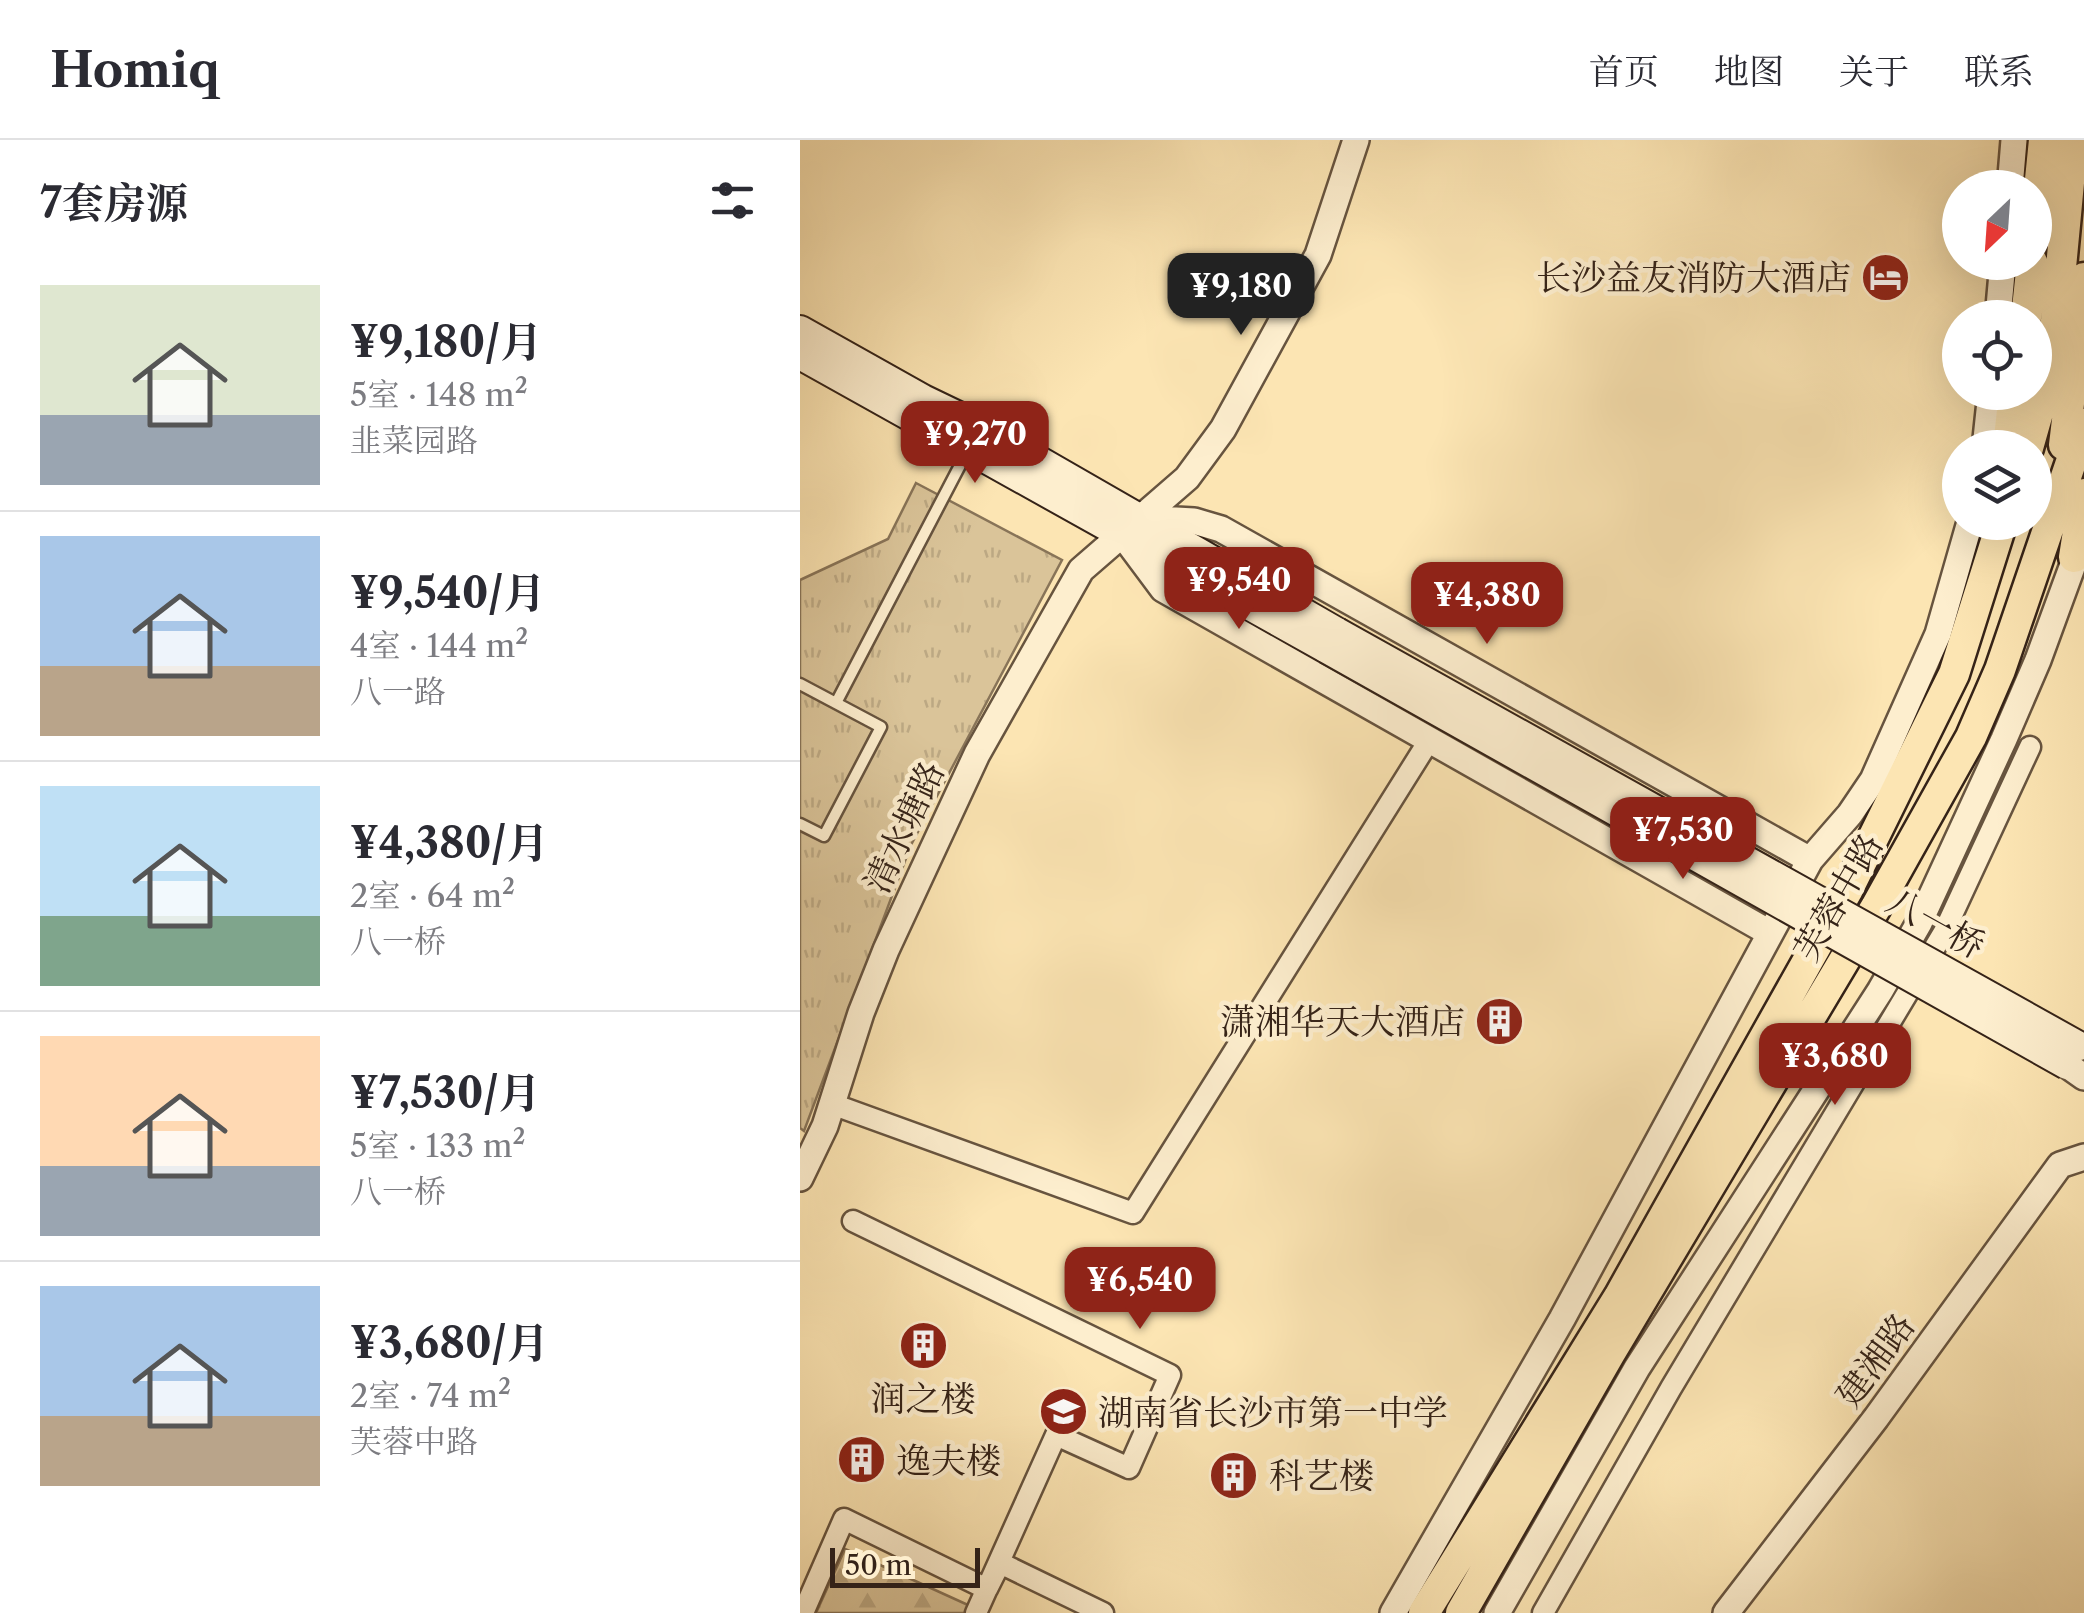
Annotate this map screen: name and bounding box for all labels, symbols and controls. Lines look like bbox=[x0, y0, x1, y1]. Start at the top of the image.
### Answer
text: Homiq bbox=[50, 40, 220, 99]
text: 首页 bbox=[1589, 50, 1659, 93]
text: 地图 bbox=[1714, 50, 1784, 93]
text: 关于 bbox=[1839, 50, 1909, 93]
text: 联系 bbox=[1964, 50, 2034, 93]
north arrow bbox=[1942, 170, 2052, 280]
map controls bbox=[1942, 170, 2052, 540]
icon: filters bbox=[705, 173, 760, 228]
text: 7套房源 bbox=[40, 177, 188, 229]
hotel icon: 长沙益友消防大酒店 bbox=[1860, 251, 1912, 303]
pin: ¥9,180 bbox=[1160, 253, 1322, 338]
place label: 长沙益友消防大酒店 bbox=[1536, 256, 1851, 299]
text: ¥9,180 bbox=[1190, 266, 1293, 305]
button: locate bbox=[1942, 300, 2052, 410]
text: ¥9,180/月 bbox=[350, 316, 542, 368]
icon: home bbox=[120, 325, 240, 445]
text: 5室 · 148 m² bbox=[350, 375, 528, 414]
pin: ¥9,270 bbox=[894, 401, 1056, 486]
text: ¥9,270 bbox=[923, 414, 1027, 453]
text: 韭菜园路 bbox=[350, 421, 478, 460]
button: layers bbox=[1942, 430, 2052, 540]
pin: ¥9,540 bbox=[1158, 547, 1320, 632]
text: ¥9,540 bbox=[1186, 560, 1292, 599]
pin: ¥4,380 bbox=[1406, 562, 1568, 647]
text: ¥9,540/月 bbox=[350, 567, 546, 619]
text: ¥4,380 bbox=[1433, 575, 1541, 614]
icon: home bbox=[120, 576, 240, 696]
text: 4室 · 144 m² bbox=[350, 626, 528, 665]
text: 八一路 bbox=[350, 672, 446, 711]
street label: 清水塘路 bbox=[855, 754, 953, 900]
pin: ¥7,530 bbox=[1602, 797, 1764, 882]
text: ¥7,530 bbox=[1632, 810, 1734, 849]
text: ¥4,380/月 bbox=[350, 817, 549, 869]
icon: home bbox=[120, 826, 240, 946]
street label: 芙蓉中路 bbox=[1784, 826, 1892, 968]
text: 2室 · 64 m² bbox=[350, 876, 515, 915]
street label: 八一桥 bbox=[1880, 879, 1992, 967]
text: 八一桥 bbox=[350, 922, 446, 961]
building icon: 潇湘华天大酒店 bbox=[1474, 995, 1526, 1047]
place label: 潇湘华天大酒店 bbox=[1220, 1000, 1465, 1043]
pin: ¥3,680 bbox=[1754, 1023, 1916, 1108]
text: ¥3,680 bbox=[1781, 1036, 1889, 1075]
text: ¥7,530/月 bbox=[350, 1067, 541, 1119]
icon: home bbox=[120, 1076, 240, 1196]
text: 5室 · 133 m² bbox=[350, 1126, 526, 1165]
text: 八一桥 bbox=[350, 1172, 446, 1211]
pin: ¥6,540 bbox=[1059, 1247, 1221, 1332]
text: ¥6,540 bbox=[1087, 1260, 1193, 1299]
street label: 建湘路 bbox=[1827, 1305, 1923, 1415]
text: ¥3,680/月 bbox=[350, 1317, 549, 1369]
building icon: 润之楼 bbox=[897, 1320, 949, 1372]
icon: home bbox=[120, 1326, 240, 1446]
text: 2室 · 74 m² bbox=[350, 1376, 511, 1415]
place label: 润之楼 bbox=[870, 1377, 976, 1420]
school or university icon: 湖南省长沙市第一中学 bbox=[1037, 1386, 1089, 1438]
place label: 湖南省长沙市第一中学 bbox=[1098, 1391, 1448, 1434]
text: 芙蓉中路 bbox=[350, 1422, 478, 1461]
building icon: 逸夫楼 bbox=[835, 1434, 887, 1486]
place label: 逸夫楼 bbox=[896, 1439, 1001, 1482]
building icon: 科艺楼 bbox=[1208, 1449, 1260, 1501]
place label: 科艺楼 bbox=[1269, 1454, 1374, 1497]
scale bar bbox=[830, 1543, 980, 1588]
text: 50 m bbox=[845, 1548, 912, 1582]

